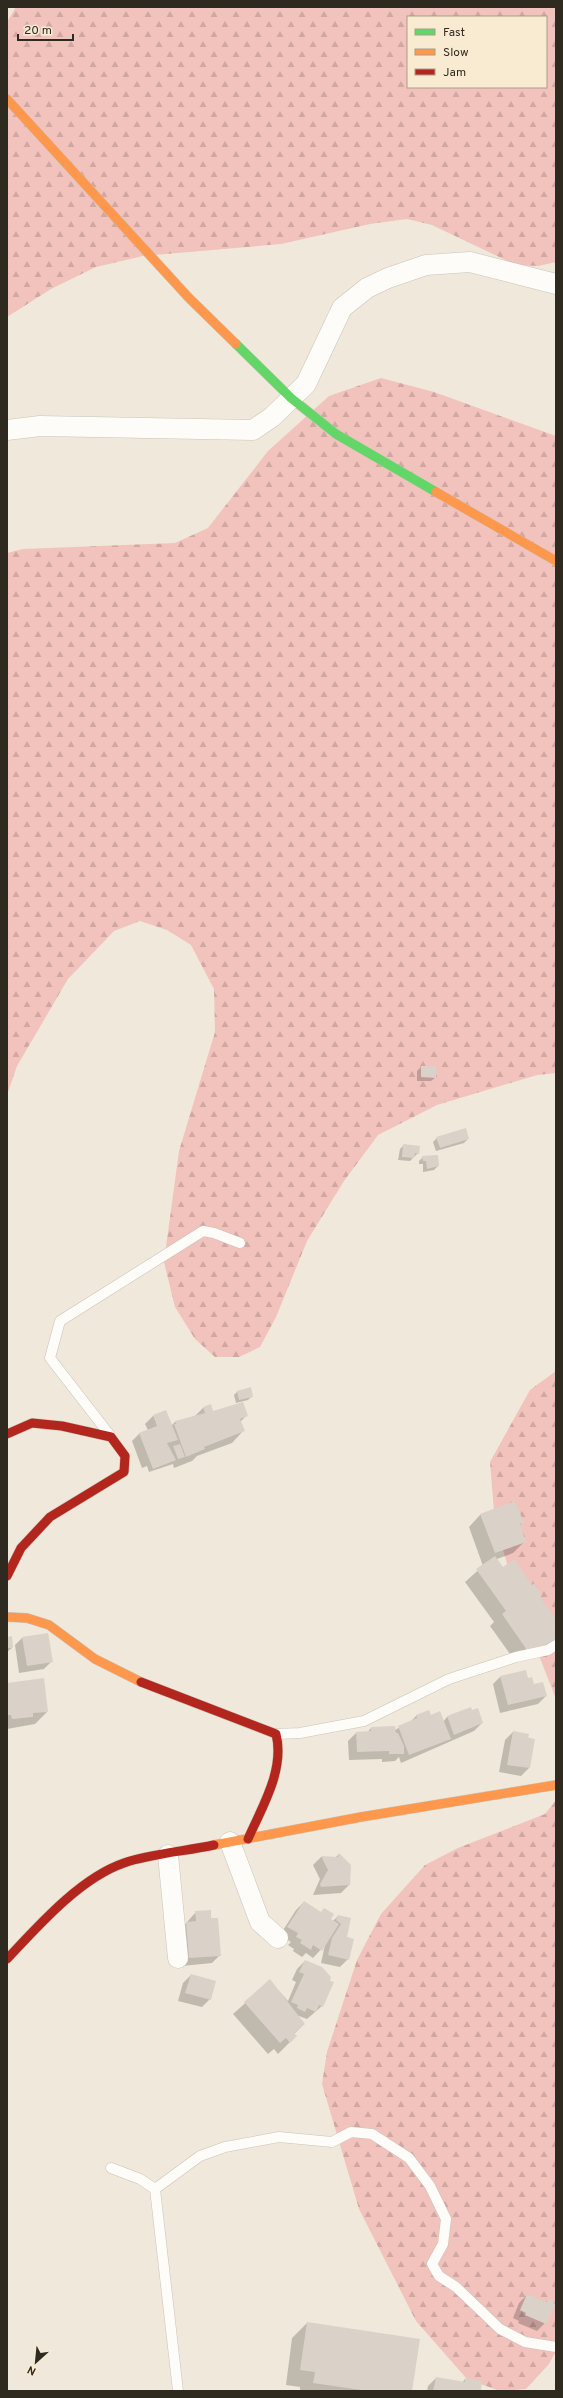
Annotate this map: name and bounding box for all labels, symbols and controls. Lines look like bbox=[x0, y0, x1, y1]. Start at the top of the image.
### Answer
scale bar bbox=[18, 16, 73, 42]
legend bbox=[407, 16, 547, 88]
text: 20 m bbox=[24, 23, 52, 39]
text: Fast bbox=[443, 25, 465, 41]
text: Slow bbox=[443, 45, 469, 61]
text: Jam bbox=[443, 65, 466, 81]
north arrow bbox=[16, 2342, 56, 2382]
text: N bbox=[25, 2362, 39, 2378]

